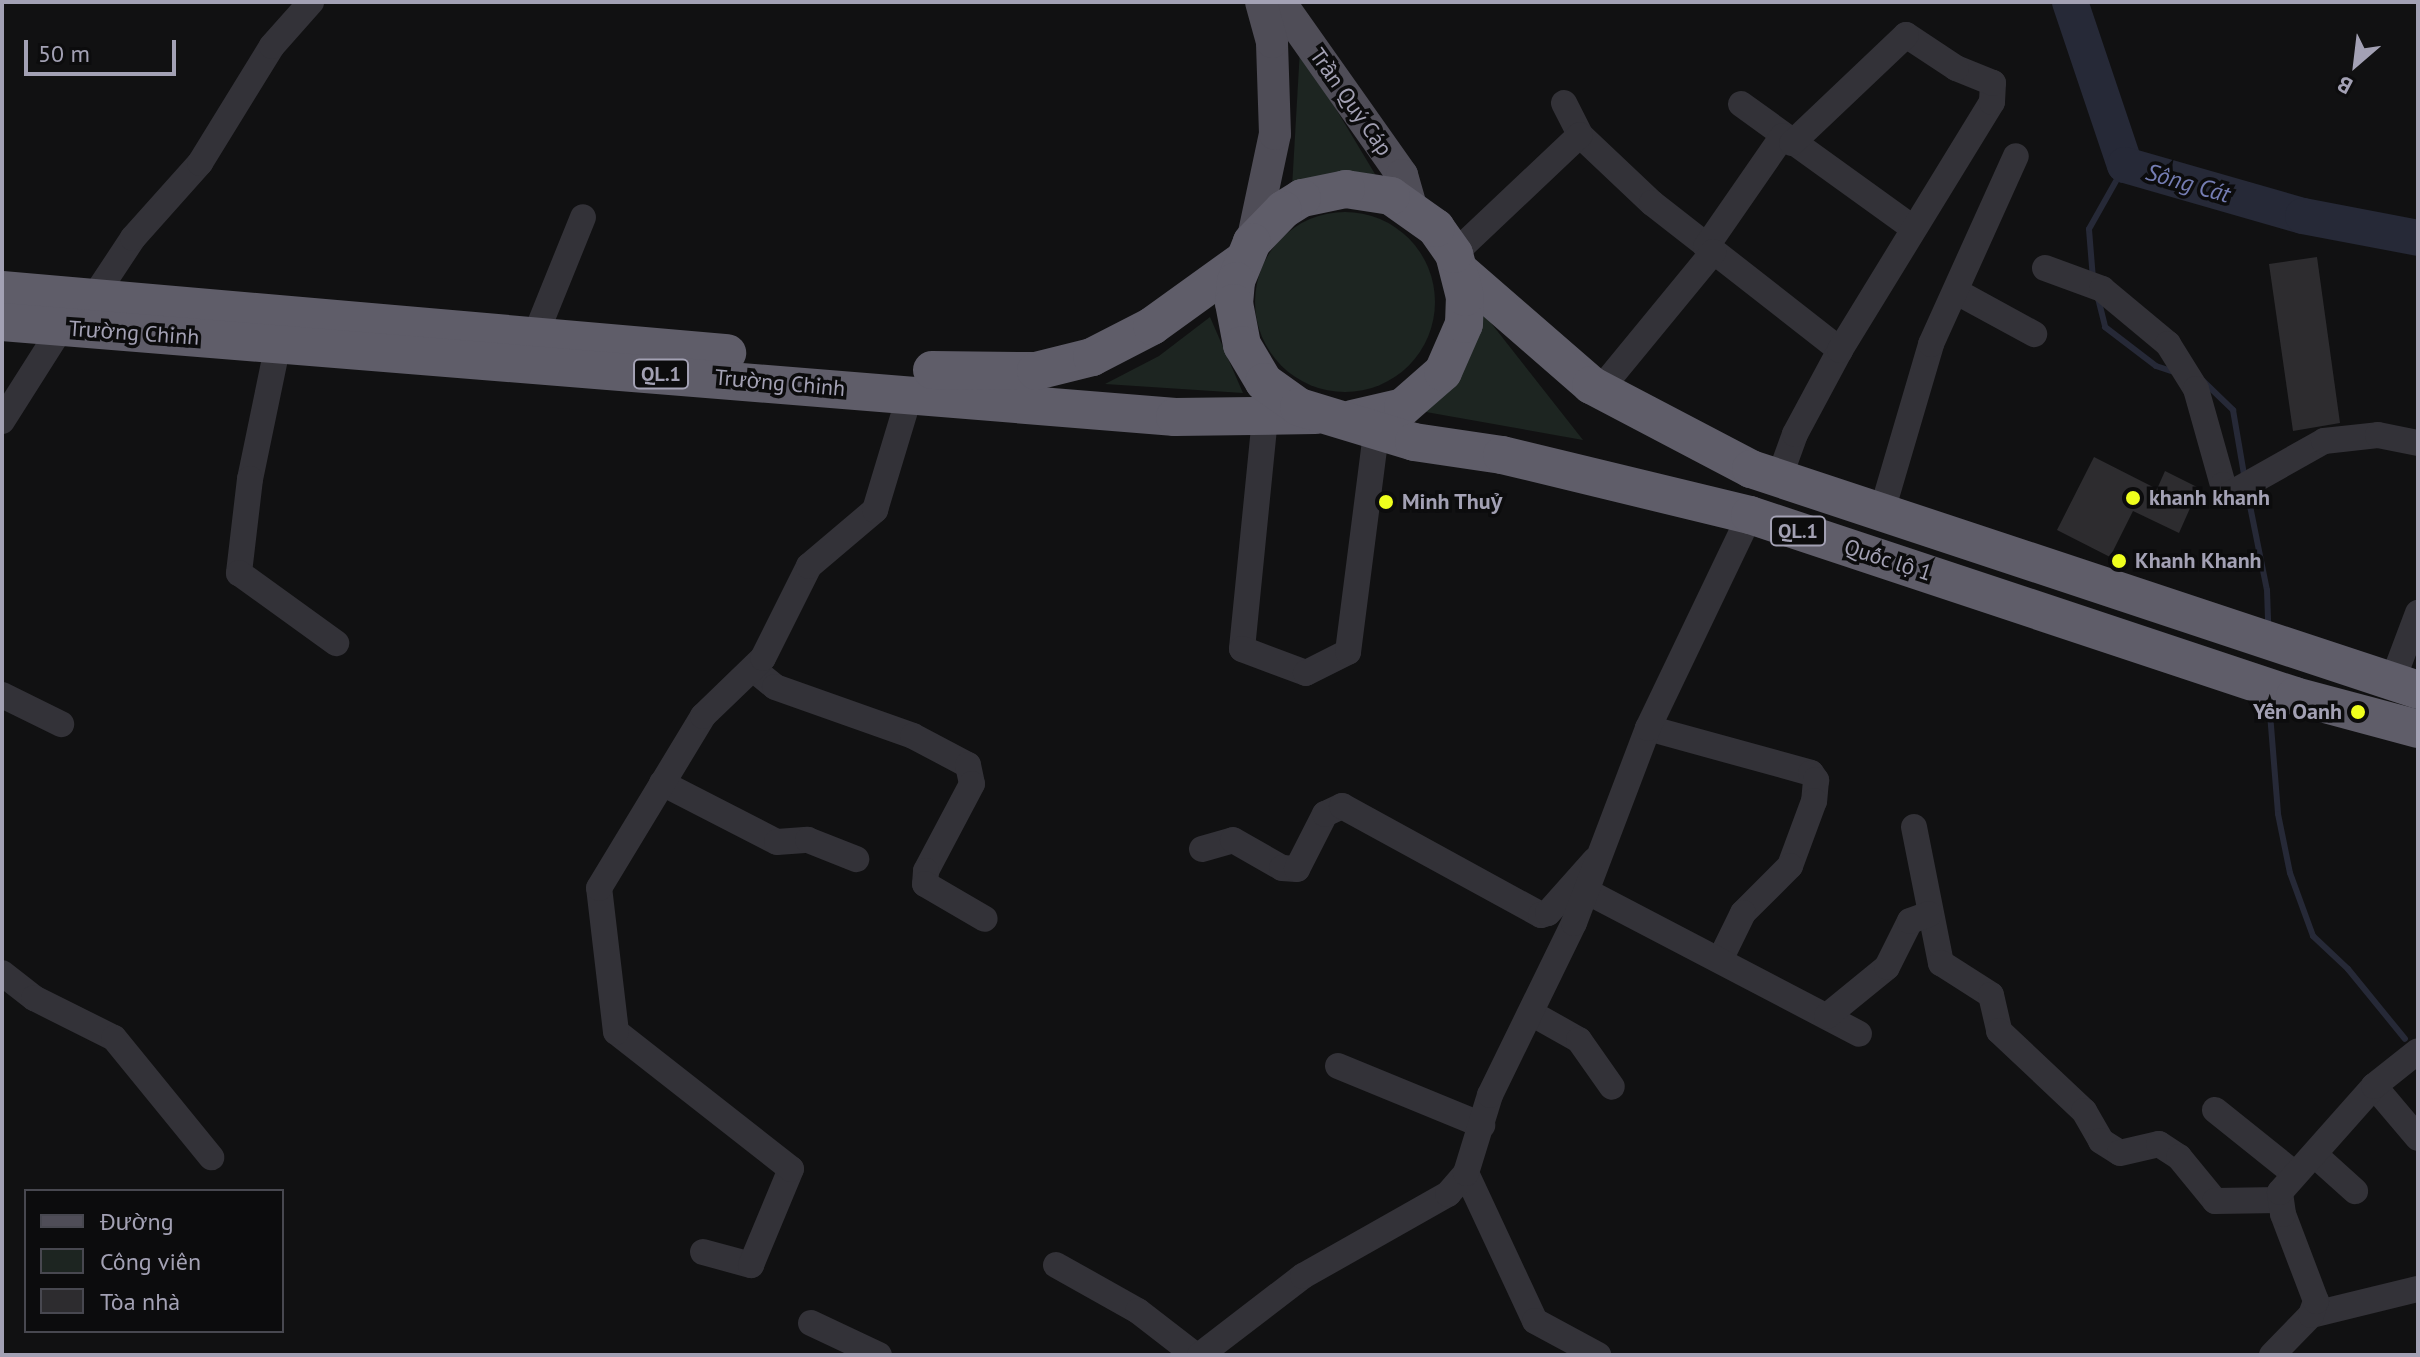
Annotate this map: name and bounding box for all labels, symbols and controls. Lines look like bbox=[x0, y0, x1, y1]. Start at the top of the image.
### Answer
scale bar bbox=[28, 24, 180, 74]
north arrow bbox=[2316, 24, 2396, 104]
text: 50 m bbox=[38, 38, 90, 69]
street label: Trần Quý Cáp bbox=[1304, 43, 1398, 161]
text: B bbox=[2332, 70, 2357, 101]
water label: Sông Cát bbox=[2142, 157, 2234, 209]
street label: Trường Chinh bbox=[68, 315, 200, 351]
road number: QL.1 bbox=[633, 358, 689, 390]
street label: Trường Chinh bbox=[714, 364, 846, 402]
place label: khanh khanh bbox=[2149, 485, 2270, 511]
place label: Minh Thuỷ bbox=[1402, 489, 1504, 515]
marker: khanh khanh bbox=[2124, 489, 2142, 507]
marker: Minh Thuỷ bbox=[1377, 493, 1395, 511]
road number: QL.1 bbox=[1770, 515, 1826, 547]
street label: Quốc lộ 1 bbox=[1841, 533, 1935, 587]
place label: Khanh Khanh bbox=[2135, 548, 2262, 574]
marker: Khanh Khanh bbox=[2110, 552, 2128, 570]
place label: Yến Oanh bbox=[2253, 699, 2342, 725]
marker: Yến Oanh bbox=[2349, 703, 2367, 721]
legend bbox=[24, 1189, 284, 1333]
text: Đường bbox=[100, 1206, 174, 1237]
text: Công viên bbox=[100, 1246, 201, 1277]
text: Tòa nhà bbox=[100, 1286, 180, 1317]

